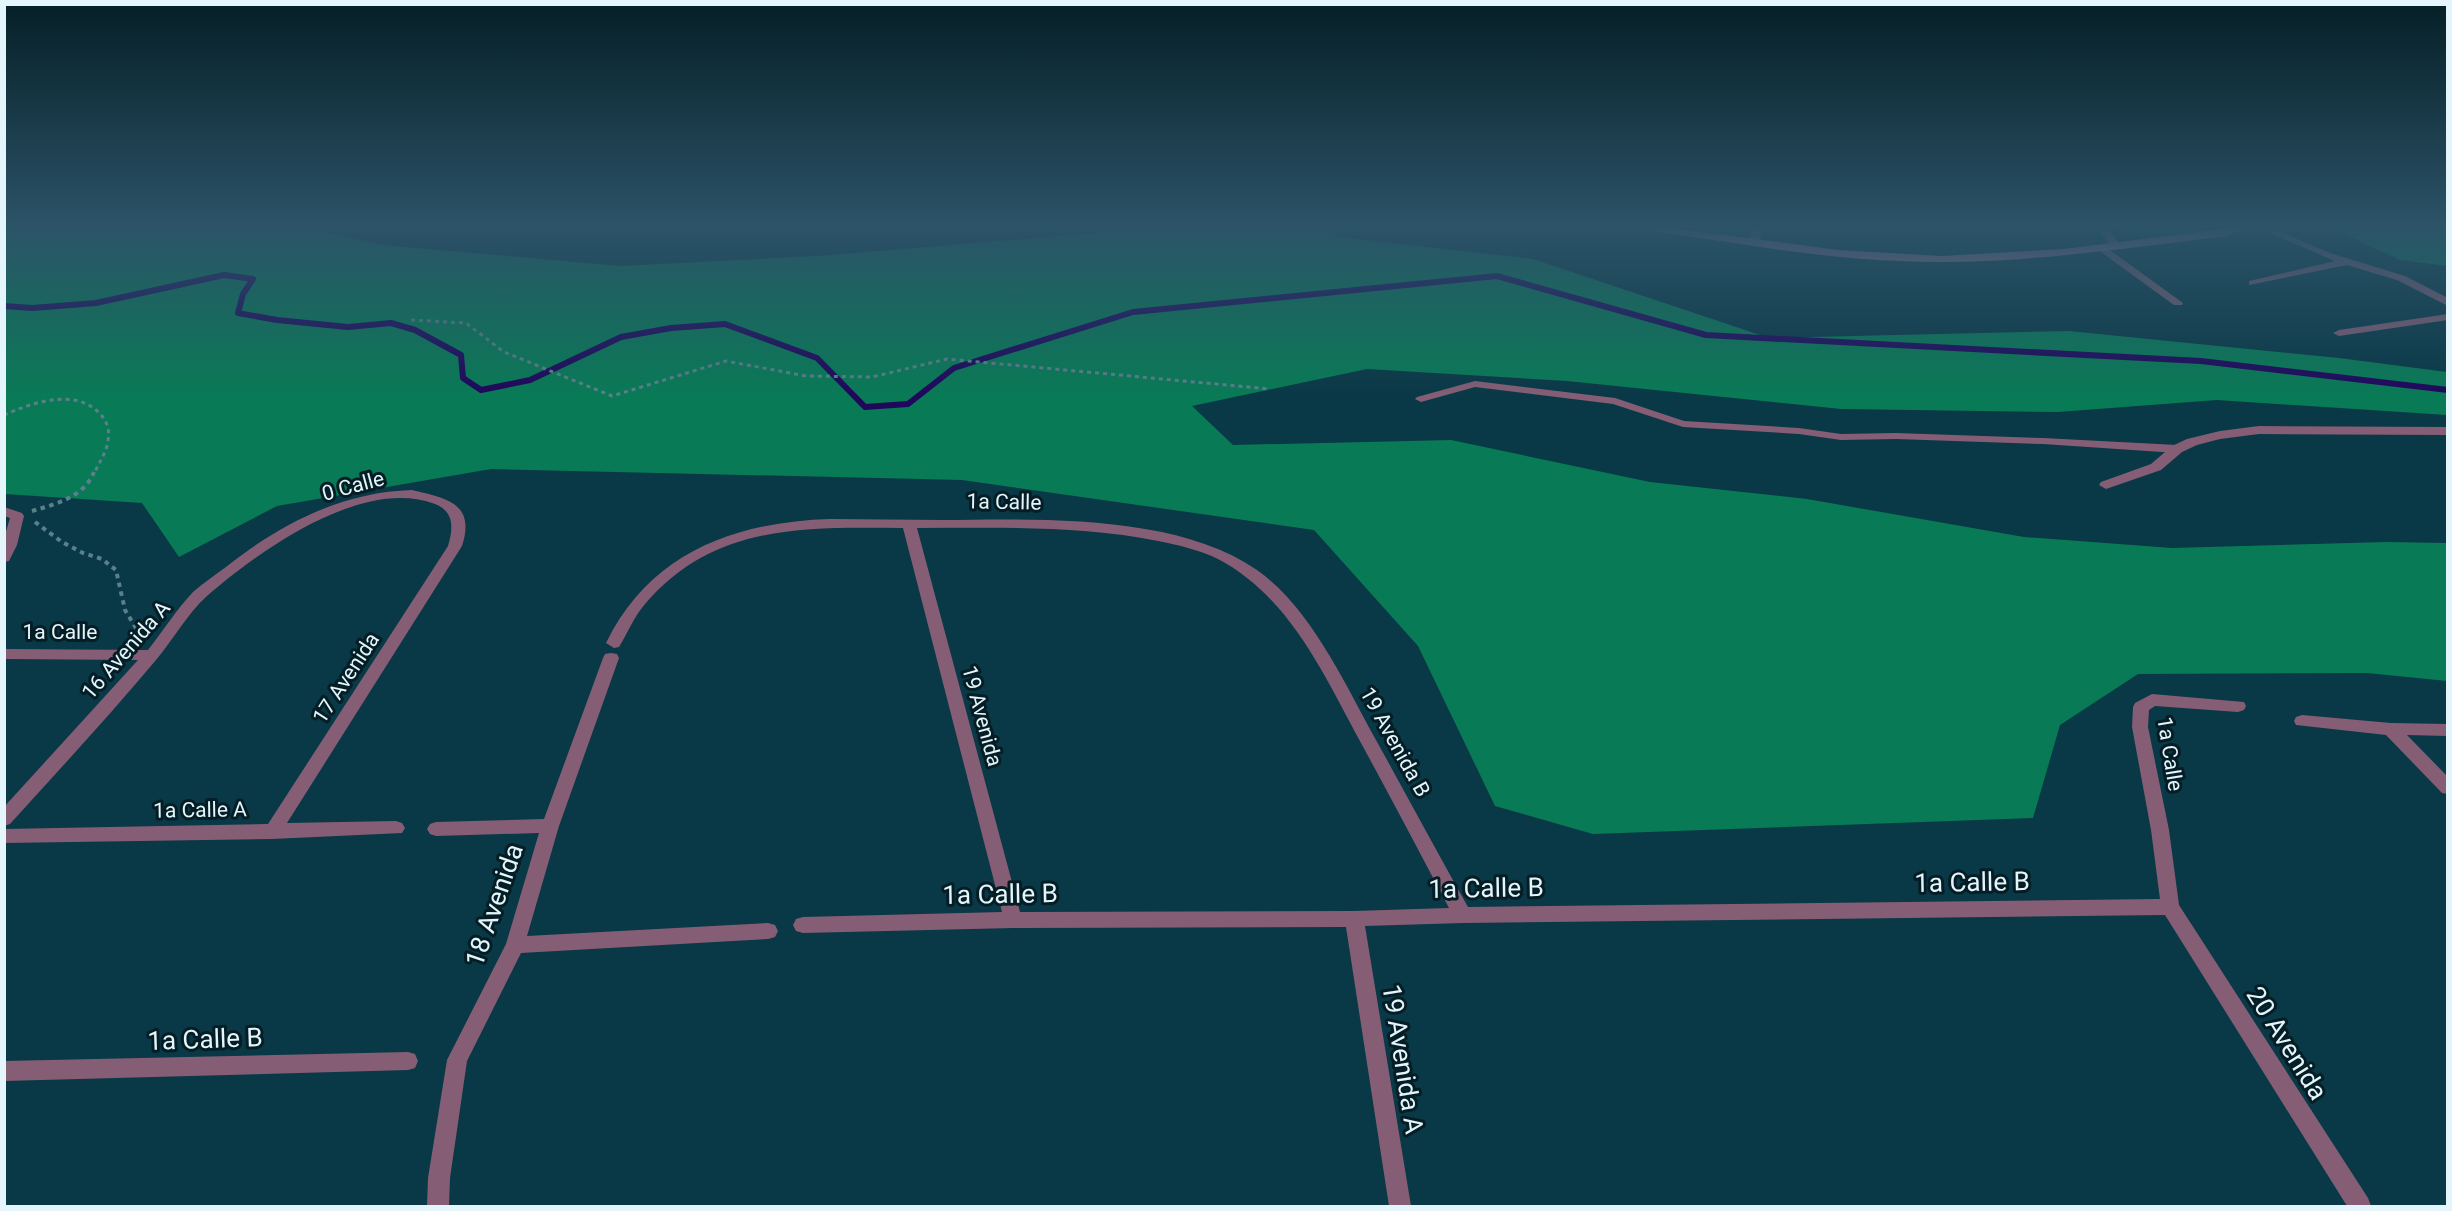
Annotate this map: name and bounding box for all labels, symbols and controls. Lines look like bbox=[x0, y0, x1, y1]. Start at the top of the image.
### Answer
street label: 0 Calle bbox=[319, 466, 387, 506]
street label: 1a Calle bbox=[966, 489, 1042, 515]
street label: 16 Avenida A bbox=[77, 596, 175, 704]
street label: 1a Calle bbox=[23, 620, 97, 644]
street label: 17 Avenida bbox=[308, 628, 384, 728]
street label: 19 Avenida bbox=[957, 663, 1007, 769]
street label: 19 Avenida B bbox=[1355, 683, 1435, 801]
street label: 1a Calle bbox=[2152, 715, 2188, 793]
street label: 1a Calle A bbox=[153, 797, 247, 823]
street label: 18 Avenida bbox=[459, 840, 529, 970]
street label: 1a Calle B bbox=[1914, 866, 2030, 898]
street label: 1a Calle B bbox=[1428, 872, 1544, 904]
street label: 1a Calle B bbox=[942, 878, 1058, 910]
street label: 20 Avenida bbox=[2240, 981, 2334, 1105]
street label: 19 Avenida A bbox=[1376, 982, 1430, 1136]
street label: 1a Calle B bbox=[147, 1022, 263, 1056]

